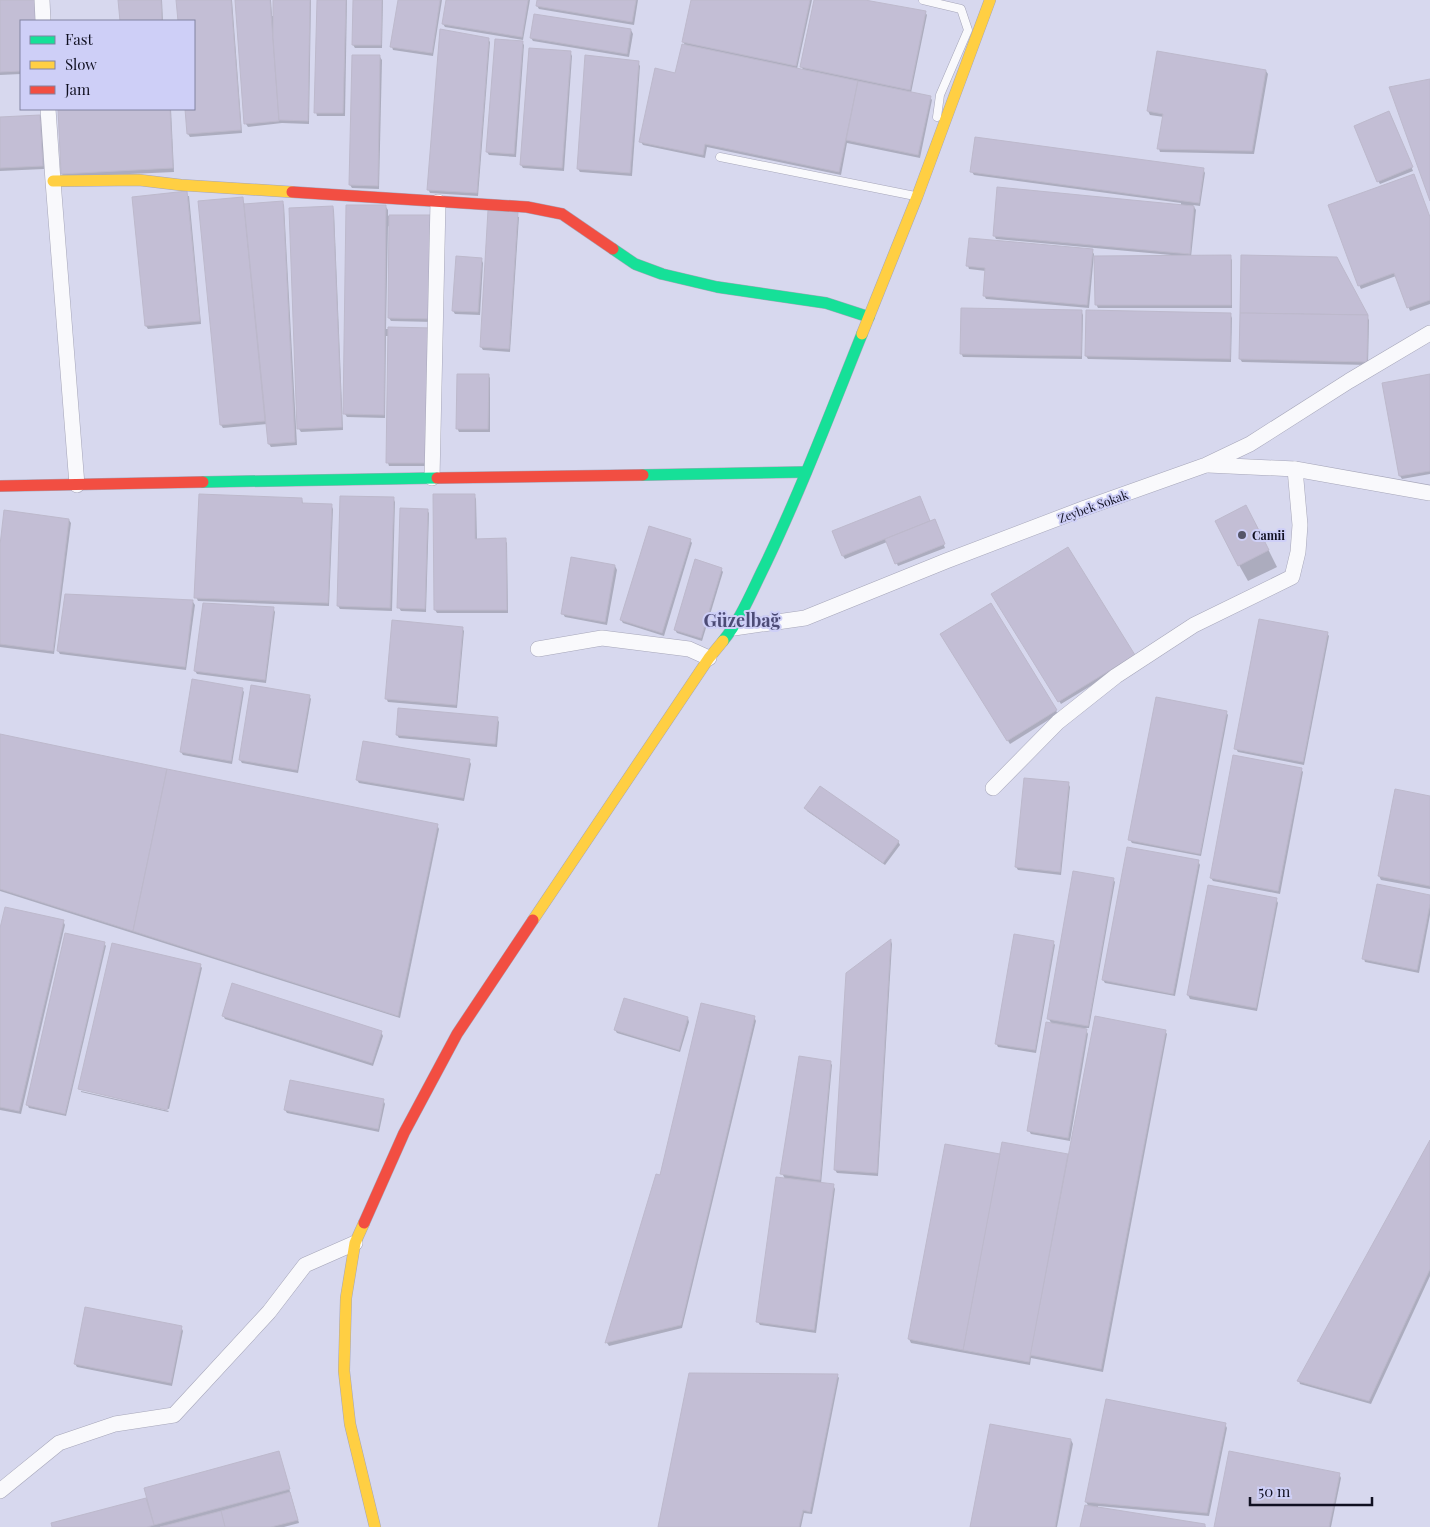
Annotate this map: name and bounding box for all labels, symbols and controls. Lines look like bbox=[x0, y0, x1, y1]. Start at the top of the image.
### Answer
legend bbox=[20, 20, 195, 110]
text: Fast bbox=[65, 29, 94, 49]
text: Slow bbox=[65, 54, 97, 74]
text: Jam bbox=[64, 79, 91, 99]
street label: Zeybek Sokak bbox=[1056, 486, 1131, 526]
place label: Camii bbox=[1252, 527, 1285, 543]
marker: Camii bbox=[1236, 529, 1248, 541]
district label: Güzelbağ bbox=[703, 608, 781, 632]
scale bar bbox=[1250, 1474, 1372, 1506]
text: 50 m bbox=[1258, 1481, 1291, 1501]

